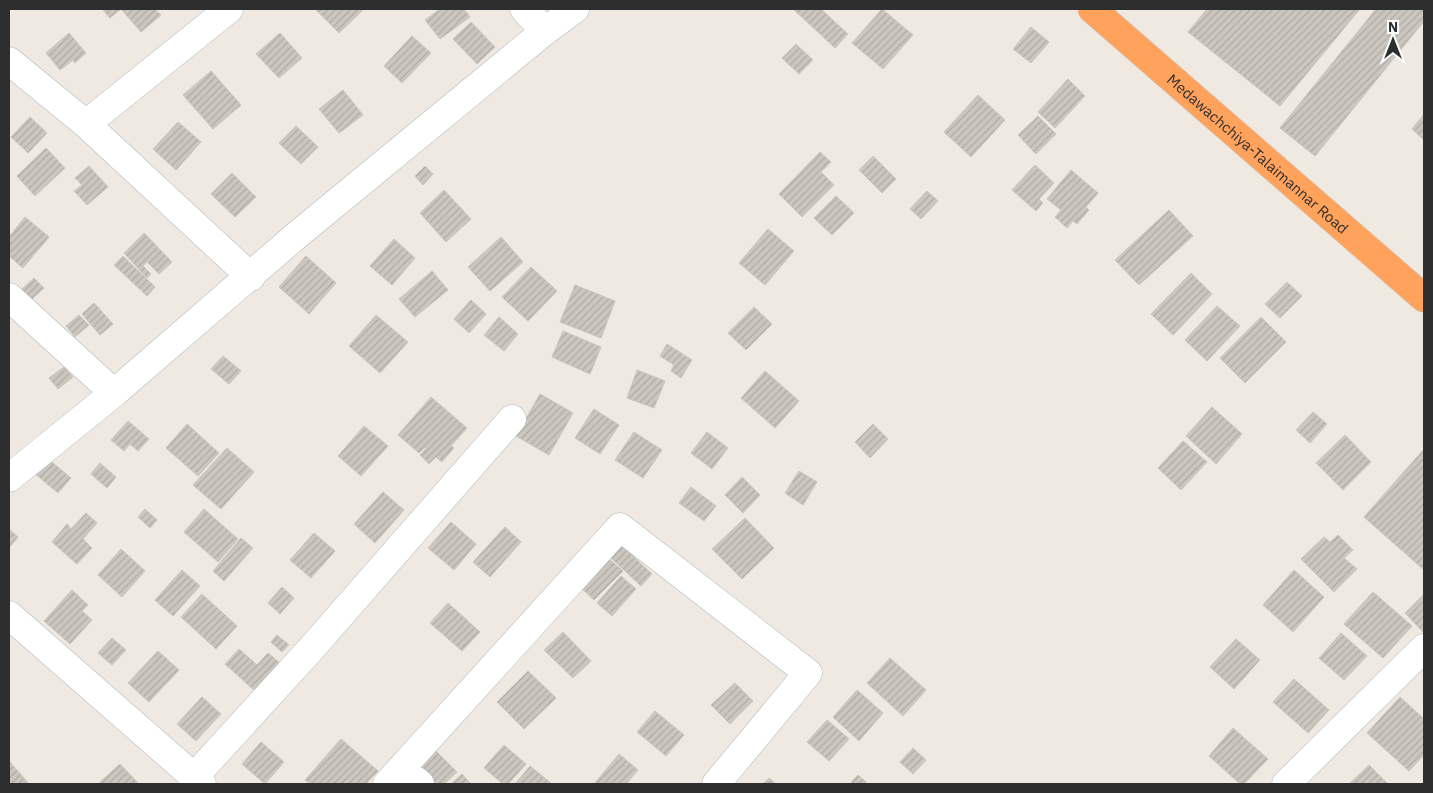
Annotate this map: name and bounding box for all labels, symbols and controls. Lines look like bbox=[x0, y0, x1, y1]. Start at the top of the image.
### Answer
north arrow bbox=[1368, 15, 1418, 65]
text: N bbox=[1388, 18, 1398, 36]
street label: Medawachchiya-Talaimannar Road bbox=[1163, 69, 1352, 237]

